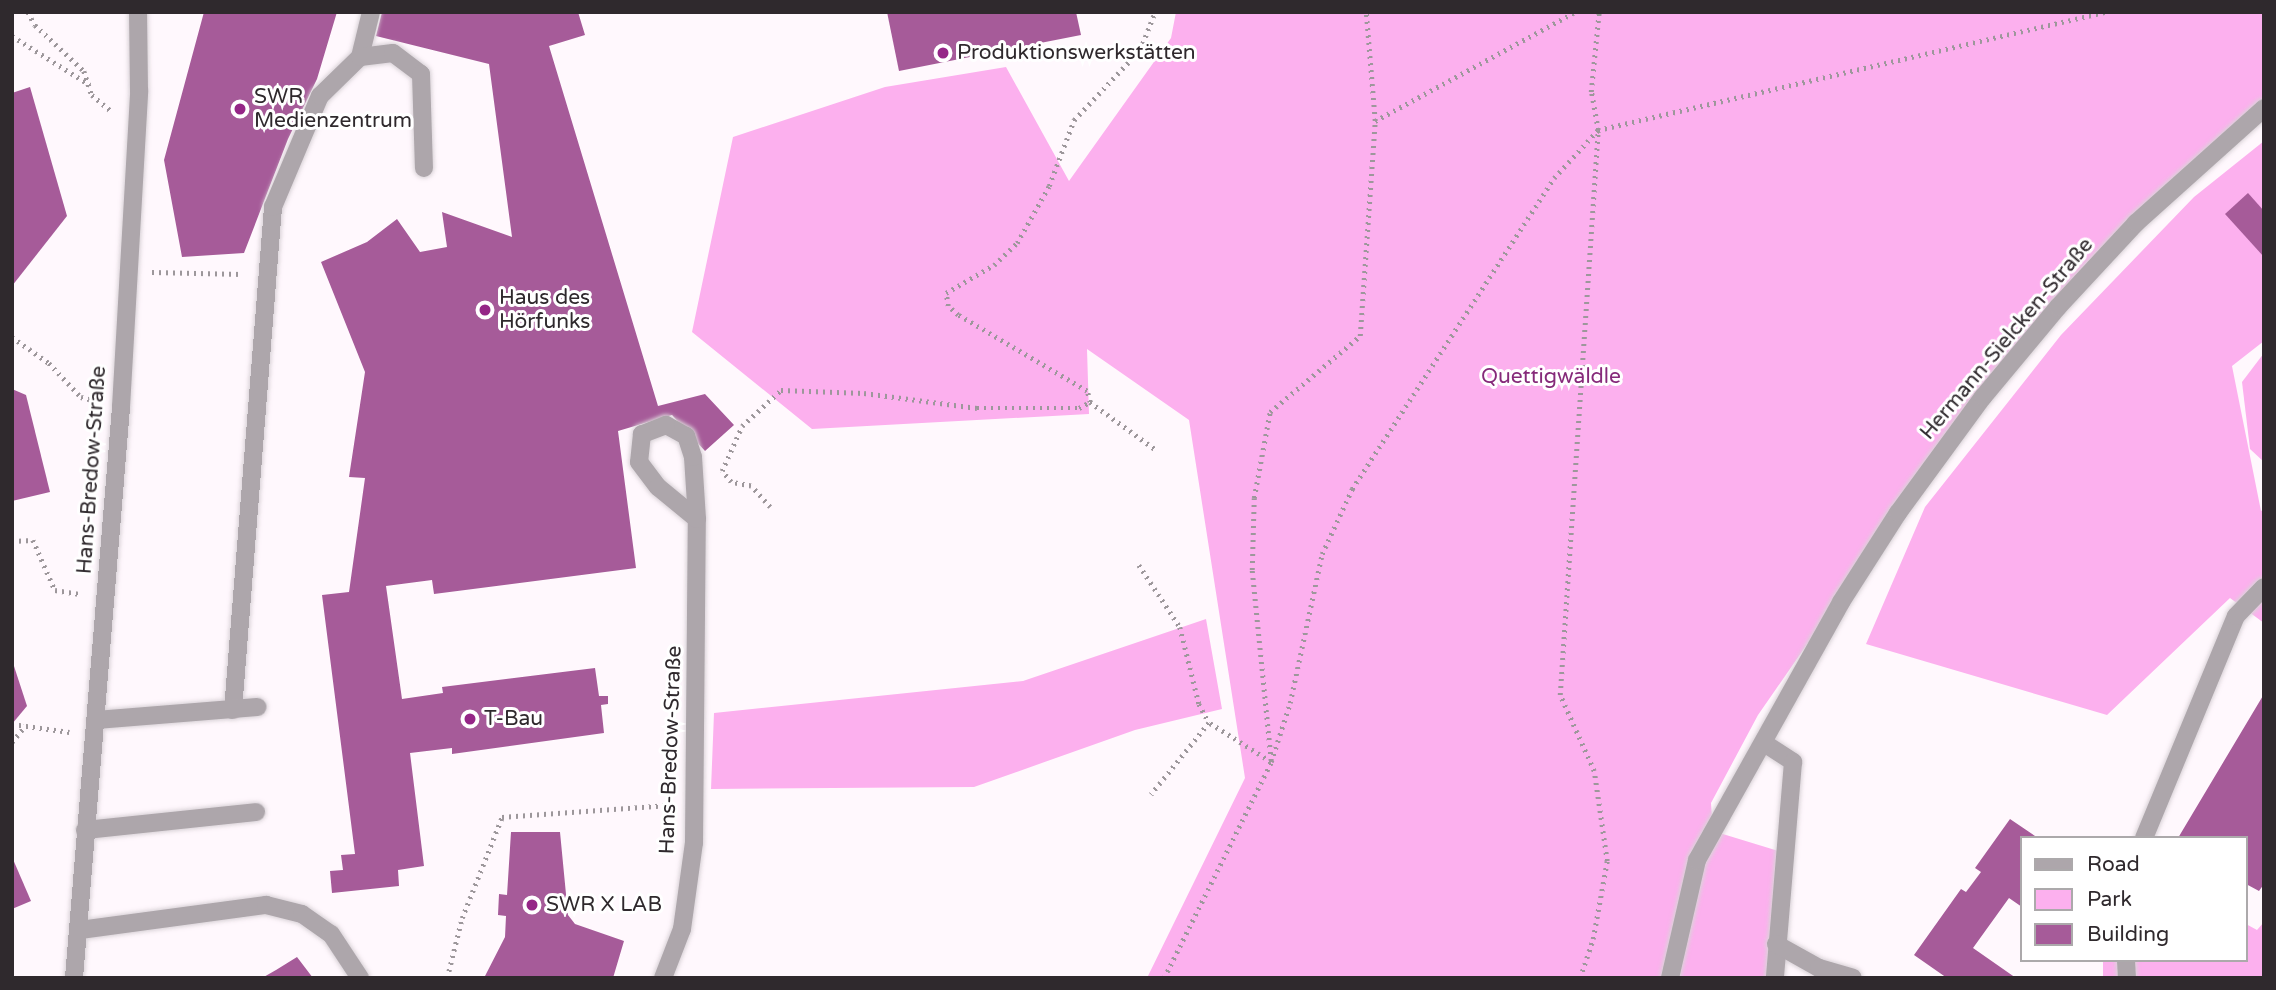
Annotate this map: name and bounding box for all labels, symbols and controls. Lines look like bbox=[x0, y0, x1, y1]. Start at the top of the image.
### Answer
place label: Produktionswerkstätten bbox=[957, 40, 1196, 66]
marker: Produktionswerkstätten bbox=[935, 45, 951, 61]
place label: SWR Medienzentrum bbox=[254, 84, 412, 134]
marker: SWR Medienzentrum bbox=[232, 101, 248, 117]
street label: Hermann-Sielcken-Straße bbox=[1915, 233, 2099, 445]
place label: Haus des Hörfunks bbox=[499, 285, 590, 335]
marker: Haus des Hörfunks bbox=[477, 302, 493, 318]
park label: Quettigwäldle bbox=[1481, 364, 1621, 390]
street label: Hans-Bredow-Straße bbox=[72, 365, 112, 575]
street label: Hans-Bredow-Straße bbox=[655, 645, 687, 855]
place label: T-Bau bbox=[484, 706, 543, 732]
marker: T-Bau bbox=[462, 711, 478, 727]
legend bbox=[2021, 836, 2248, 962]
text: Road bbox=[2087, 852, 2140, 877]
text: Park bbox=[2087, 887, 2132, 912]
place label: SWR X LAB bbox=[546, 892, 662, 918]
marker: SWR X LAB bbox=[524, 897, 540, 913]
text: Building bbox=[2087, 922, 2169, 947]

